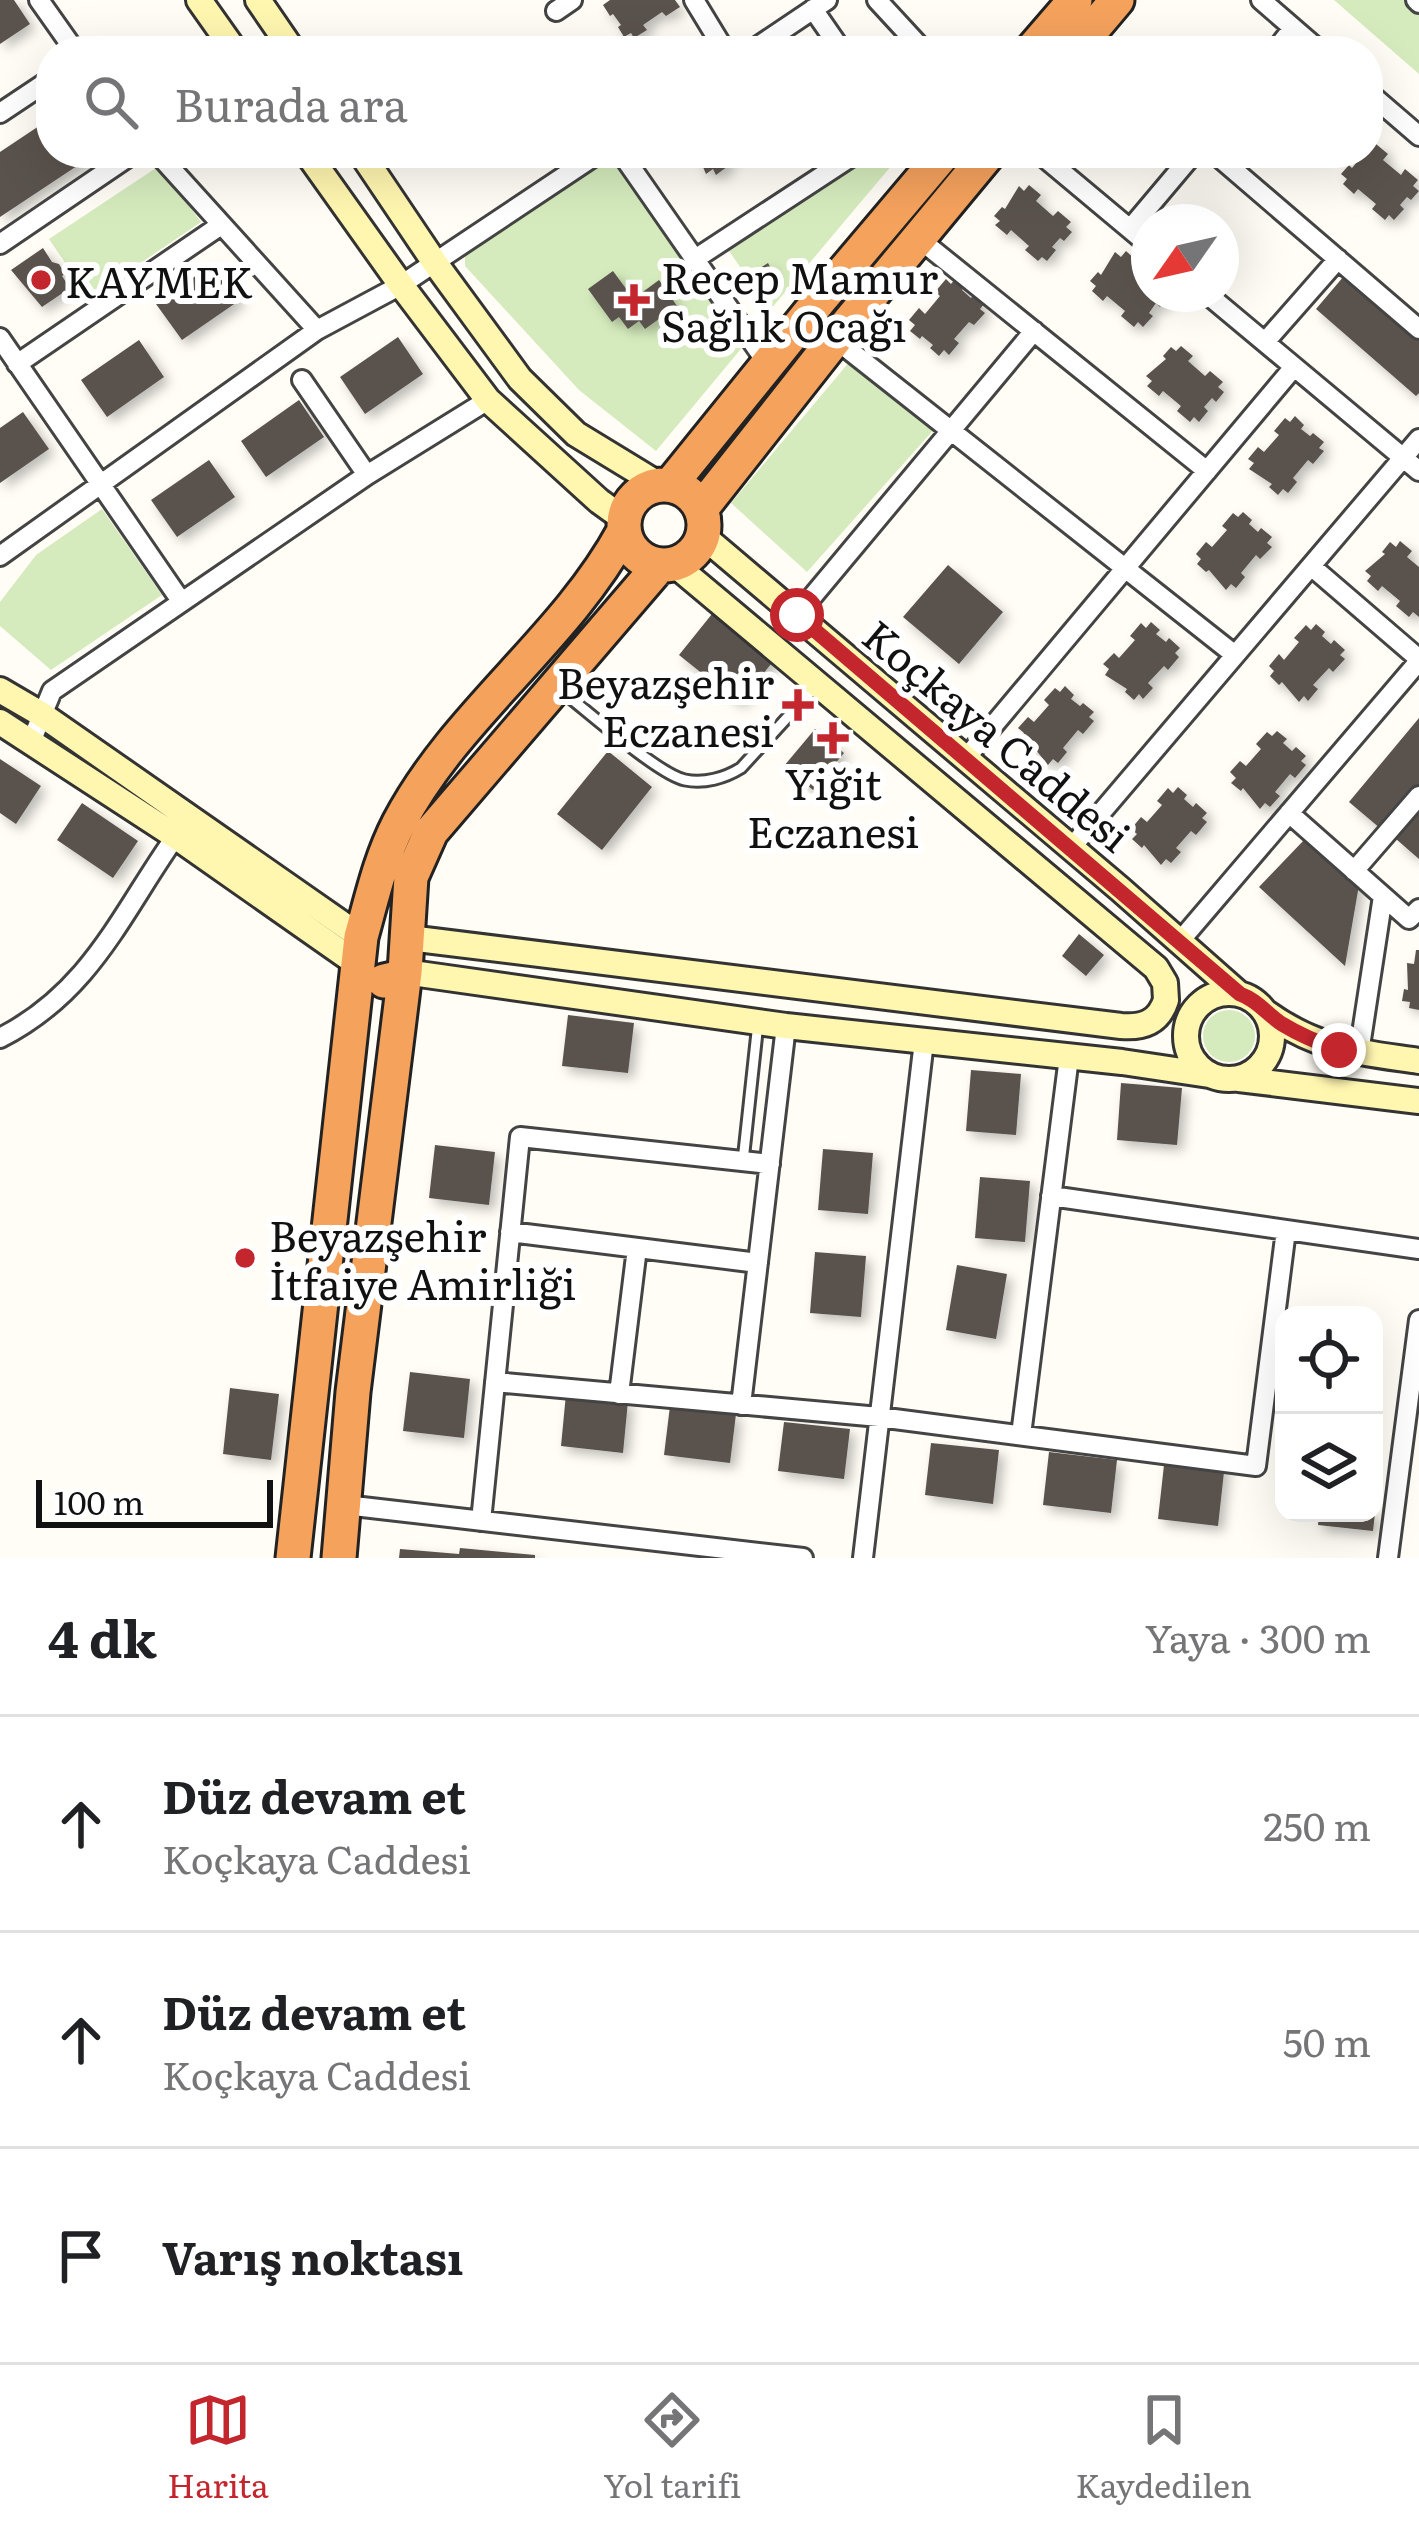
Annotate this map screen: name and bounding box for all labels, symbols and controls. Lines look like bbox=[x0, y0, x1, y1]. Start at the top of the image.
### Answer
search box bbox=[36, 36, 1383, 168]
icon: search bbox=[78, 69, 144, 135]
text: Burada ara bbox=[174, 69, 408, 136]
north arrow bbox=[1131, 204, 1239, 312]
place label: Recep Mamur Sağlık Ocağı bbox=[661, 245, 938, 355]
place label: KAYMEK bbox=[65, 249, 253, 311]
marker: KAYMEK bbox=[28, 267, 54, 293]
marker: Recep Mamur Sağlık Ocağı bbox=[618, 284, 650, 316]
route start bbox=[770, 588, 824, 642]
street label: Koçkaya Caddesi bbox=[851, 603, 1145, 865]
place label: Beyazşehir Eczanesi bbox=[557, 650, 774, 760]
marker: Beyazşehir Eczanesi bbox=[785, 692, 811, 718]
marker: Yiğit Eczanesi bbox=[820, 725, 846, 751]
place label: Yiğit Eczanesi bbox=[747, 751, 919, 861]
route end bbox=[1312, 1023, 1366, 1077]
place label: Beyazşehir İtfaiye Amirliği bbox=[269, 1203, 576, 1313]
marker: Beyazşehir İtfaiye Amirliği bbox=[232, 1245, 258, 1271]
map controls bbox=[1275, 1306, 1383, 1522]
button: locate bbox=[1275, 1306, 1383, 1414]
button: layers bbox=[1275, 1414, 1383, 1522]
scale bar bbox=[36, 1474, 273, 1527]
text: 100 m bbox=[54, 1476, 144, 1525]
text: 4 dk bbox=[48, 1598, 157, 1674]
text: Yaya · 300 m bbox=[1145, 1607, 1371, 1665]
text: Düz devam et bbox=[162, 1761, 466, 1828]
icon: ahead bbox=[48, 1791, 114, 1857]
text: 250 m bbox=[1263, 1795, 1371, 1853]
text: Koçkaya Caddesi bbox=[162, 1828, 471, 1886]
text: Düz devam et bbox=[162, 1977, 466, 2044]
icon: ahead bbox=[48, 2007, 114, 2073]
text: 50 m bbox=[1283, 2011, 1371, 2069]
text: Koçkaya Caddesi bbox=[162, 2044, 471, 2102]
text: Varış noktası bbox=[162, 2222, 463, 2289]
icon: arrive bbox=[48, 2223, 114, 2289]
tab: Harita bbox=[167, 2387, 269, 2508]
tab: Yol tarifi bbox=[603, 2387, 741, 2508]
tab: Kaydedilen bbox=[1075, 2387, 1252, 2508]

